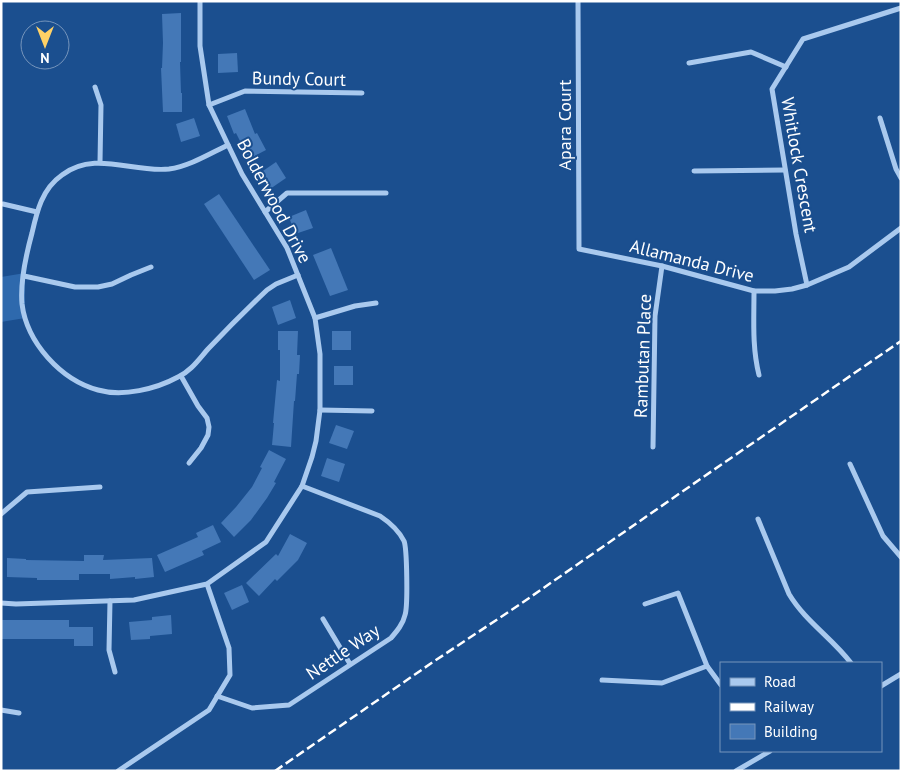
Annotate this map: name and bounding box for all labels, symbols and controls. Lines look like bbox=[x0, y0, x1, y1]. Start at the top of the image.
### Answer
north arrow bbox=[20, 20, 70, 70]
text: N bbox=[40, 49, 50, 67]
street label: Bundy Court bbox=[252, 66, 346, 91]
street label: Apara Court bbox=[553, 80, 576, 170]
street label: Whitlock Crescent bbox=[776, 95, 823, 234]
street label: Bolderwood Drive bbox=[232, 135, 317, 267]
street label: Allamanda Drive bbox=[628, 234, 757, 287]
street label: Rambutan Place bbox=[629, 293, 656, 418]
street label: Nettle Way bbox=[302, 618, 384, 685]
legend bbox=[720, 662, 882, 752]
text: Road bbox=[764, 672, 796, 691]
text: Railway bbox=[764, 697, 814, 716]
text: Building bbox=[764, 722, 818, 741]

